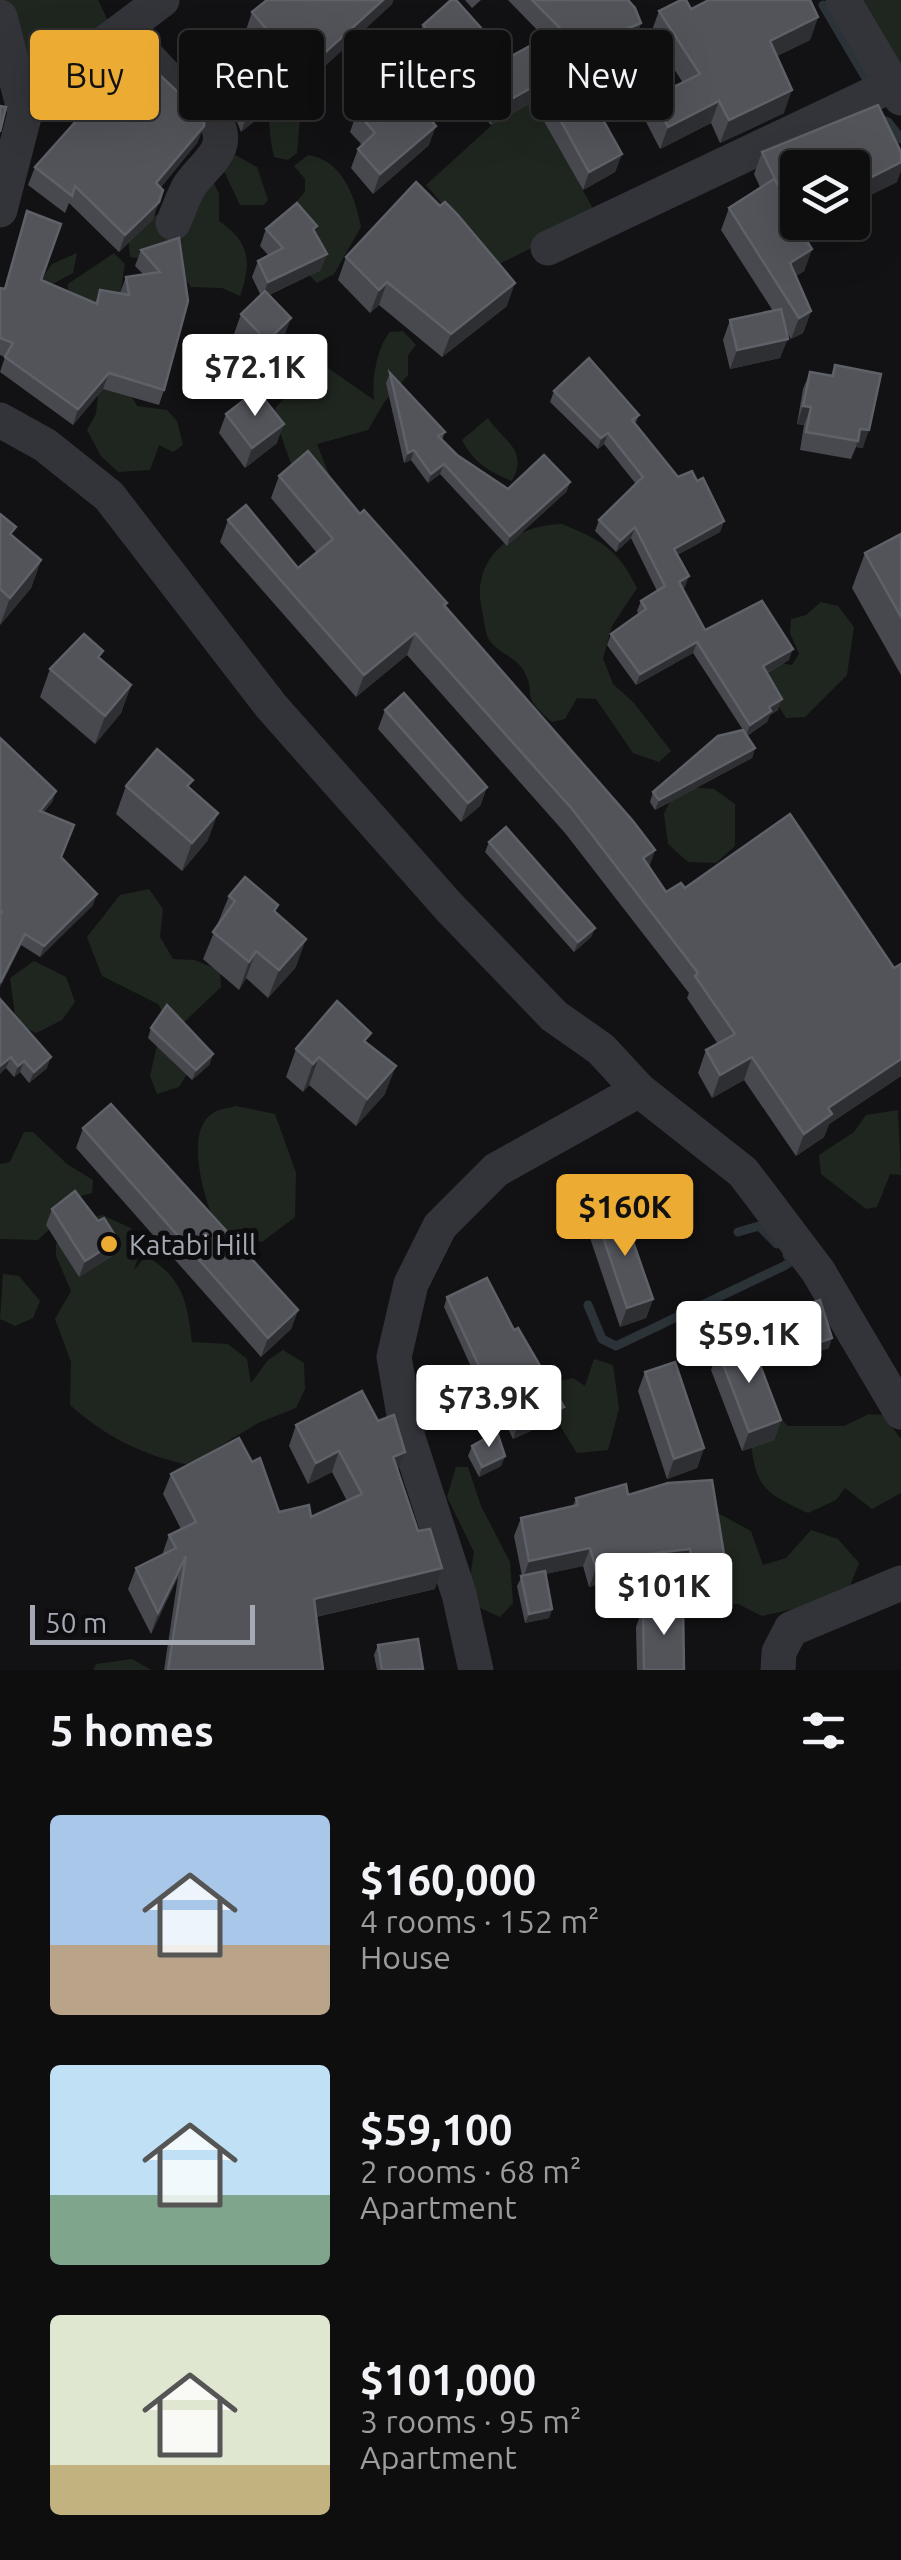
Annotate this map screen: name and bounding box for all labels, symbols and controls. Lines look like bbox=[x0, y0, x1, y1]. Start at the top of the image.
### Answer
chip: Buy bbox=[30, 30, 159, 120]
chip: Rent bbox=[179, 30, 324, 120]
chip: Filters bbox=[344, 30, 511, 120]
chip: New bbox=[531, 30, 673, 120]
map controls bbox=[780, 150, 870, 240]
button: layers bbox=[780, 150, 870, 240]
pin: $72.1K bbox=[174, 334, 336, 419]
text: $72.1K bbox=[204, 348, 306, 384]
pin: $160K bbox=[555, 1174, 695, 1259]
text: $160K bbox=[578, 1188, 672, 1224]
place label: Katabi Hill bbox=[129, 1229, 256, 1260]
marker: Katabi Hill bbox=[98, 1233, 120, 1255]
pin: $59.1K bbox=[668, 1301, 830, 1386]
text: $59.1K bbox=[698, 1315, 800, 1351]
pin: $73.9K bbox=[408, 1365, 570, 1450]
text: $73.9K bbox=[438, 1379, 540, 1415]
pin: $101K bbox=[594, 1553, 734, 1638]
text: $101K bbox=[617, 1567, 711, 1603]
scale bar bbox=[30, 1600, 255, 1644]
text: 50 m bbox=[45, 1607, 107, 1638]
icon: filters bbox=[796, 1703, 851, 1758]
text: 5 homes bbox=[50, 1707, 214, 1754]
icon: home bbox=[130, 1855, 250, 1975]
text: $160,000 bbox=[360, 1856, 536, 1903]
text: 4 rooms · 152 m² bbox=[360, 1903, 600, 1939]
text: House bbox=[360, 1939, 451, 1975]
icon: home bbox=[130, 2105, 250, 2225]
text: $59,100 bbox=[360, 2106, 512, 2153]
text: 2 rooms · 68 m² bbox=[360, 2153, 581, 2189]
text: Apartment bbox=[360, 2189, 517, 2225]
icon: home bbox=[130, 2355, 250, 2475]
text: $101,000 bbox=[360, 2356, 536, 2403]
text: 3 rooms · 95 m² bbox=[360, 2403, 581, 2439]
text: Apartment bbox=[360, 2439, 517, 2475]

